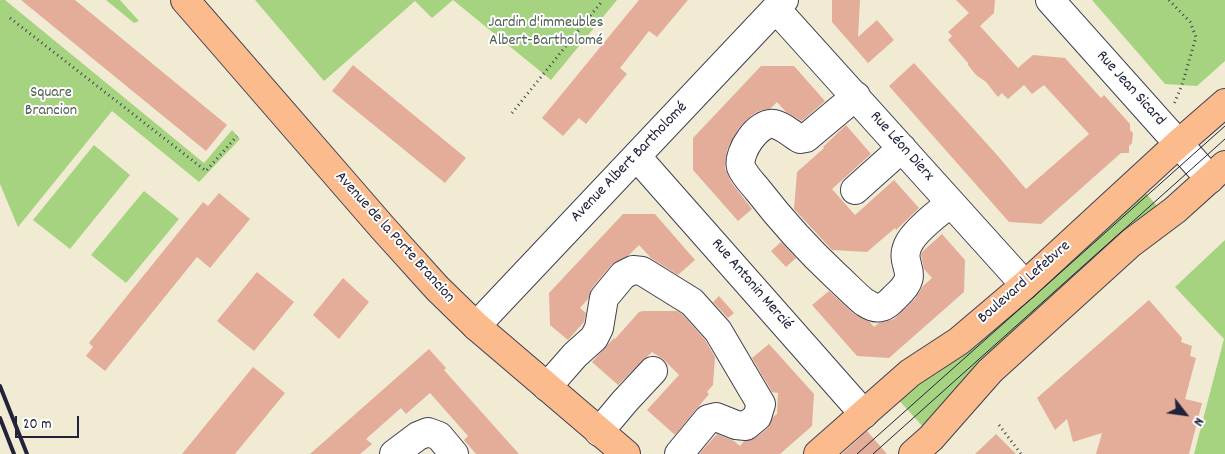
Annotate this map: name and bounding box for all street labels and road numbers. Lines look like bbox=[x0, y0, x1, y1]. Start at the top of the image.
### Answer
street label: Rue Jean Sicard bbox=[1091, 48, 1169, 130]
street label: Avenue Albert Bartholomé bbox=[568, 99, 692, 227]
street label: Rue Léon Dierx bbox=[865, 108, 937, 186]
street label: Avenue de la Porte Brancion bbox=[330, 168, 458, 308]
street label: Rue Antonin Mercié bbox=[706, 235, 796, 335]
street label: Boulevard Lefebvre bbox=[975, 238, 1075, 328]

